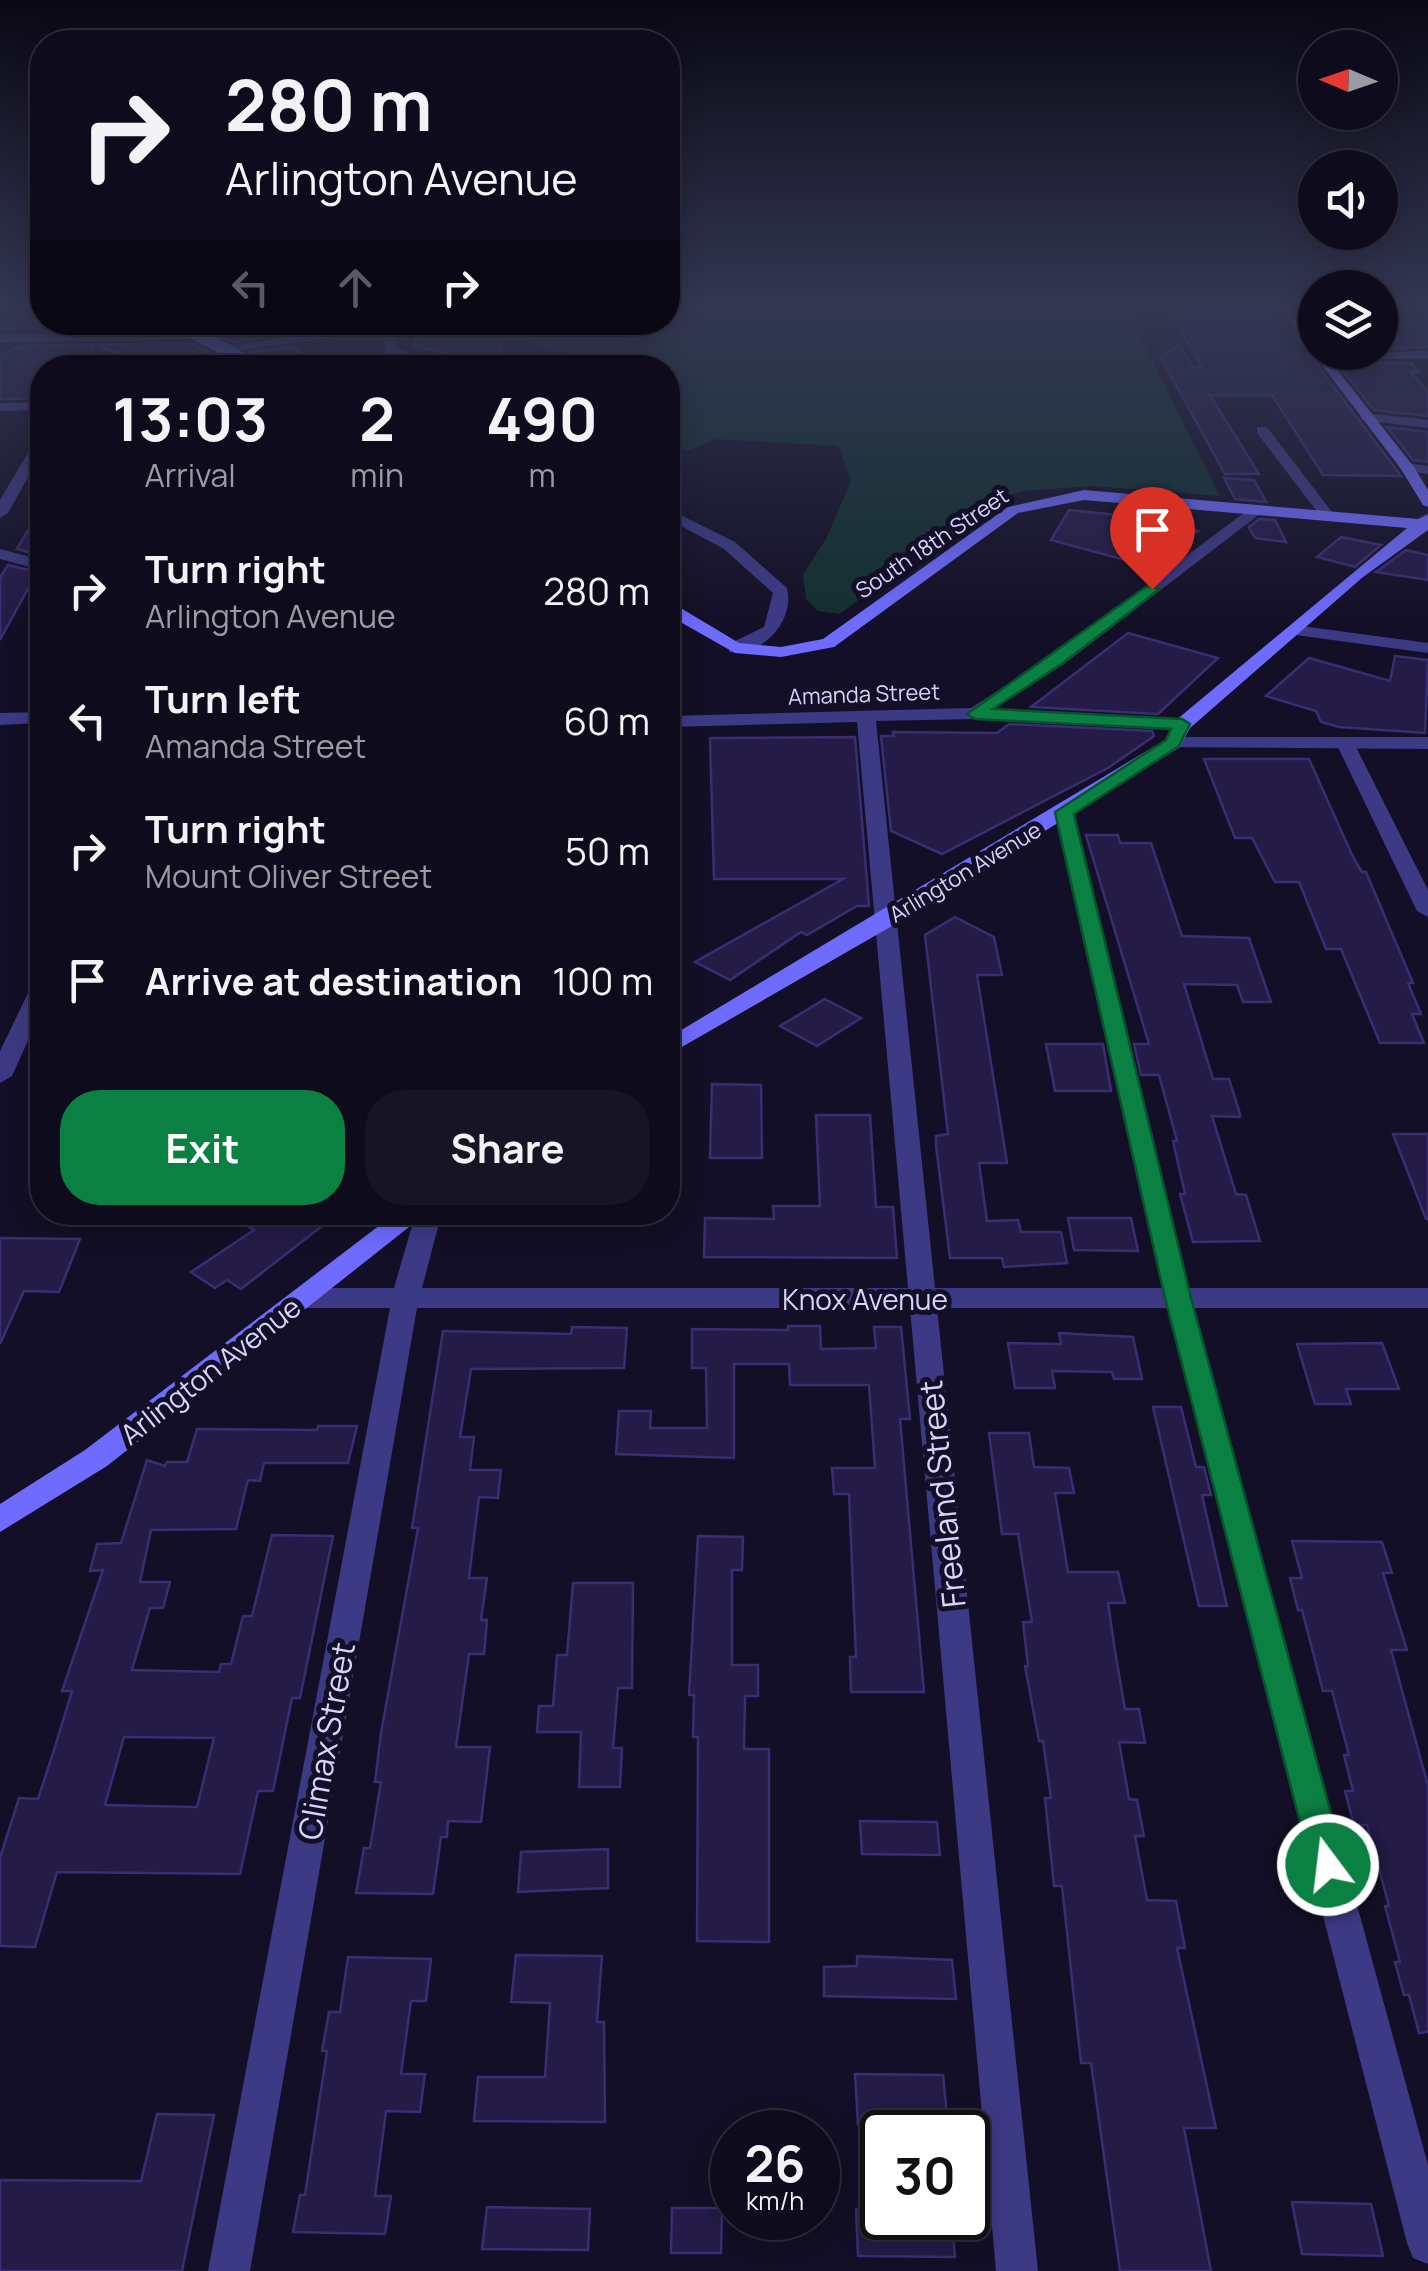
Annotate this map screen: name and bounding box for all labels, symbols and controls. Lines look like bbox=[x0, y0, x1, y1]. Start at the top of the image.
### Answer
north arrow bbox=[1298, 30, 1398, 130]
map controls bbox=[1298, 30, 1398, 370]
text: 280 m bbox=[225, 56, 433, 152]
icon: right bbox=[60, 70, 190, 200]
text: Arlington Avenue bbox=[225, 147, 578, 209]
button: sound bbox=[1298, 150, 1398, 250]
icon: left bbox=[223, 260, 278, 315]
icon: ahead bbox=[328, 260, 383, 315]
icon: right bbox=[433, 260, 488, 315]
button: layers bbox=[1298, 270, 1398, 370]
text: 13:03 bbox=[112, 377, 268, 459]
text: 2 bbox=[359, 377, 395, 459]
text: 490 bbox=[486, 377, 598, 459]
text: Arrival bbox=[144, 453, 236, 497]
text: min bbox=[350, 453, 404, 497]
text: m bbox=[528, 453, 556, 497]
street label: South 18th Street bbox=[850, 481, 1014, 605]
pin bbox=[1110, 487, 1195, 590]
icon: arrive bbox=[1125, 502, 1180, 557]
text: Turn right bbox=[145, 542, 326, 594]
icon: right bbox=[60, 563, 115, 618]
text: 280 m bbox=[543, 564, 650, 616]
text: Arlington Avenue bbox=[145, 594, 396, 638]
text: Turn left bbox=[145, 672, 301, 724]
street label: Amanda Street bbox=[787, 676, 941, 712]
icon: left bbox=[60, 693, 115, 748]
text: 60 m bbox=[563, 694, 650, 746]
text: Amanda Street bbox=[145, 724, 366, 768]
text: Turn right bbox=[145, 802, 326, 854]
street label: Arlington Avenue bbox=[883, 815, 1047, 929]
icon: right bbox=[60, 823, 115, 878]
text: 50 m bbox=[565, 824, 650, 876]
text: Mount Oliver Street bbox=[145, 854, 432, 898]
icon: arrive bbox=[60, 953, 115, 1008]
text: Arrive at destination bbox=[145, 954, 522, 1006]
text: 100 m bbox=[552, 954, 653, 1006]
button: Exit bbox=[60, 1090, 345, 1205]
button: Share bbox=[365, 1090, 650, 1205]
street label: Knox Avenue bbox=[782, 1280, 948, 1318]
street label: Arlington Avenue bbox=[112, 1287, 308, 1453]
street label: Freeland Street bbox=[908, 1378, 976, 1610]
street label: Climax Street bbox=[287, 1639, 365, 1843]
position arrow bbox=[1276, 1813, 1380, 1917]
speed limit sign: 30 bbox=[860, 2110, 990, 2240]
text: 26 bbox=[745, 2129, 805, 2197]
text: km/h bbox=[746, 2183, 804, 2218]

